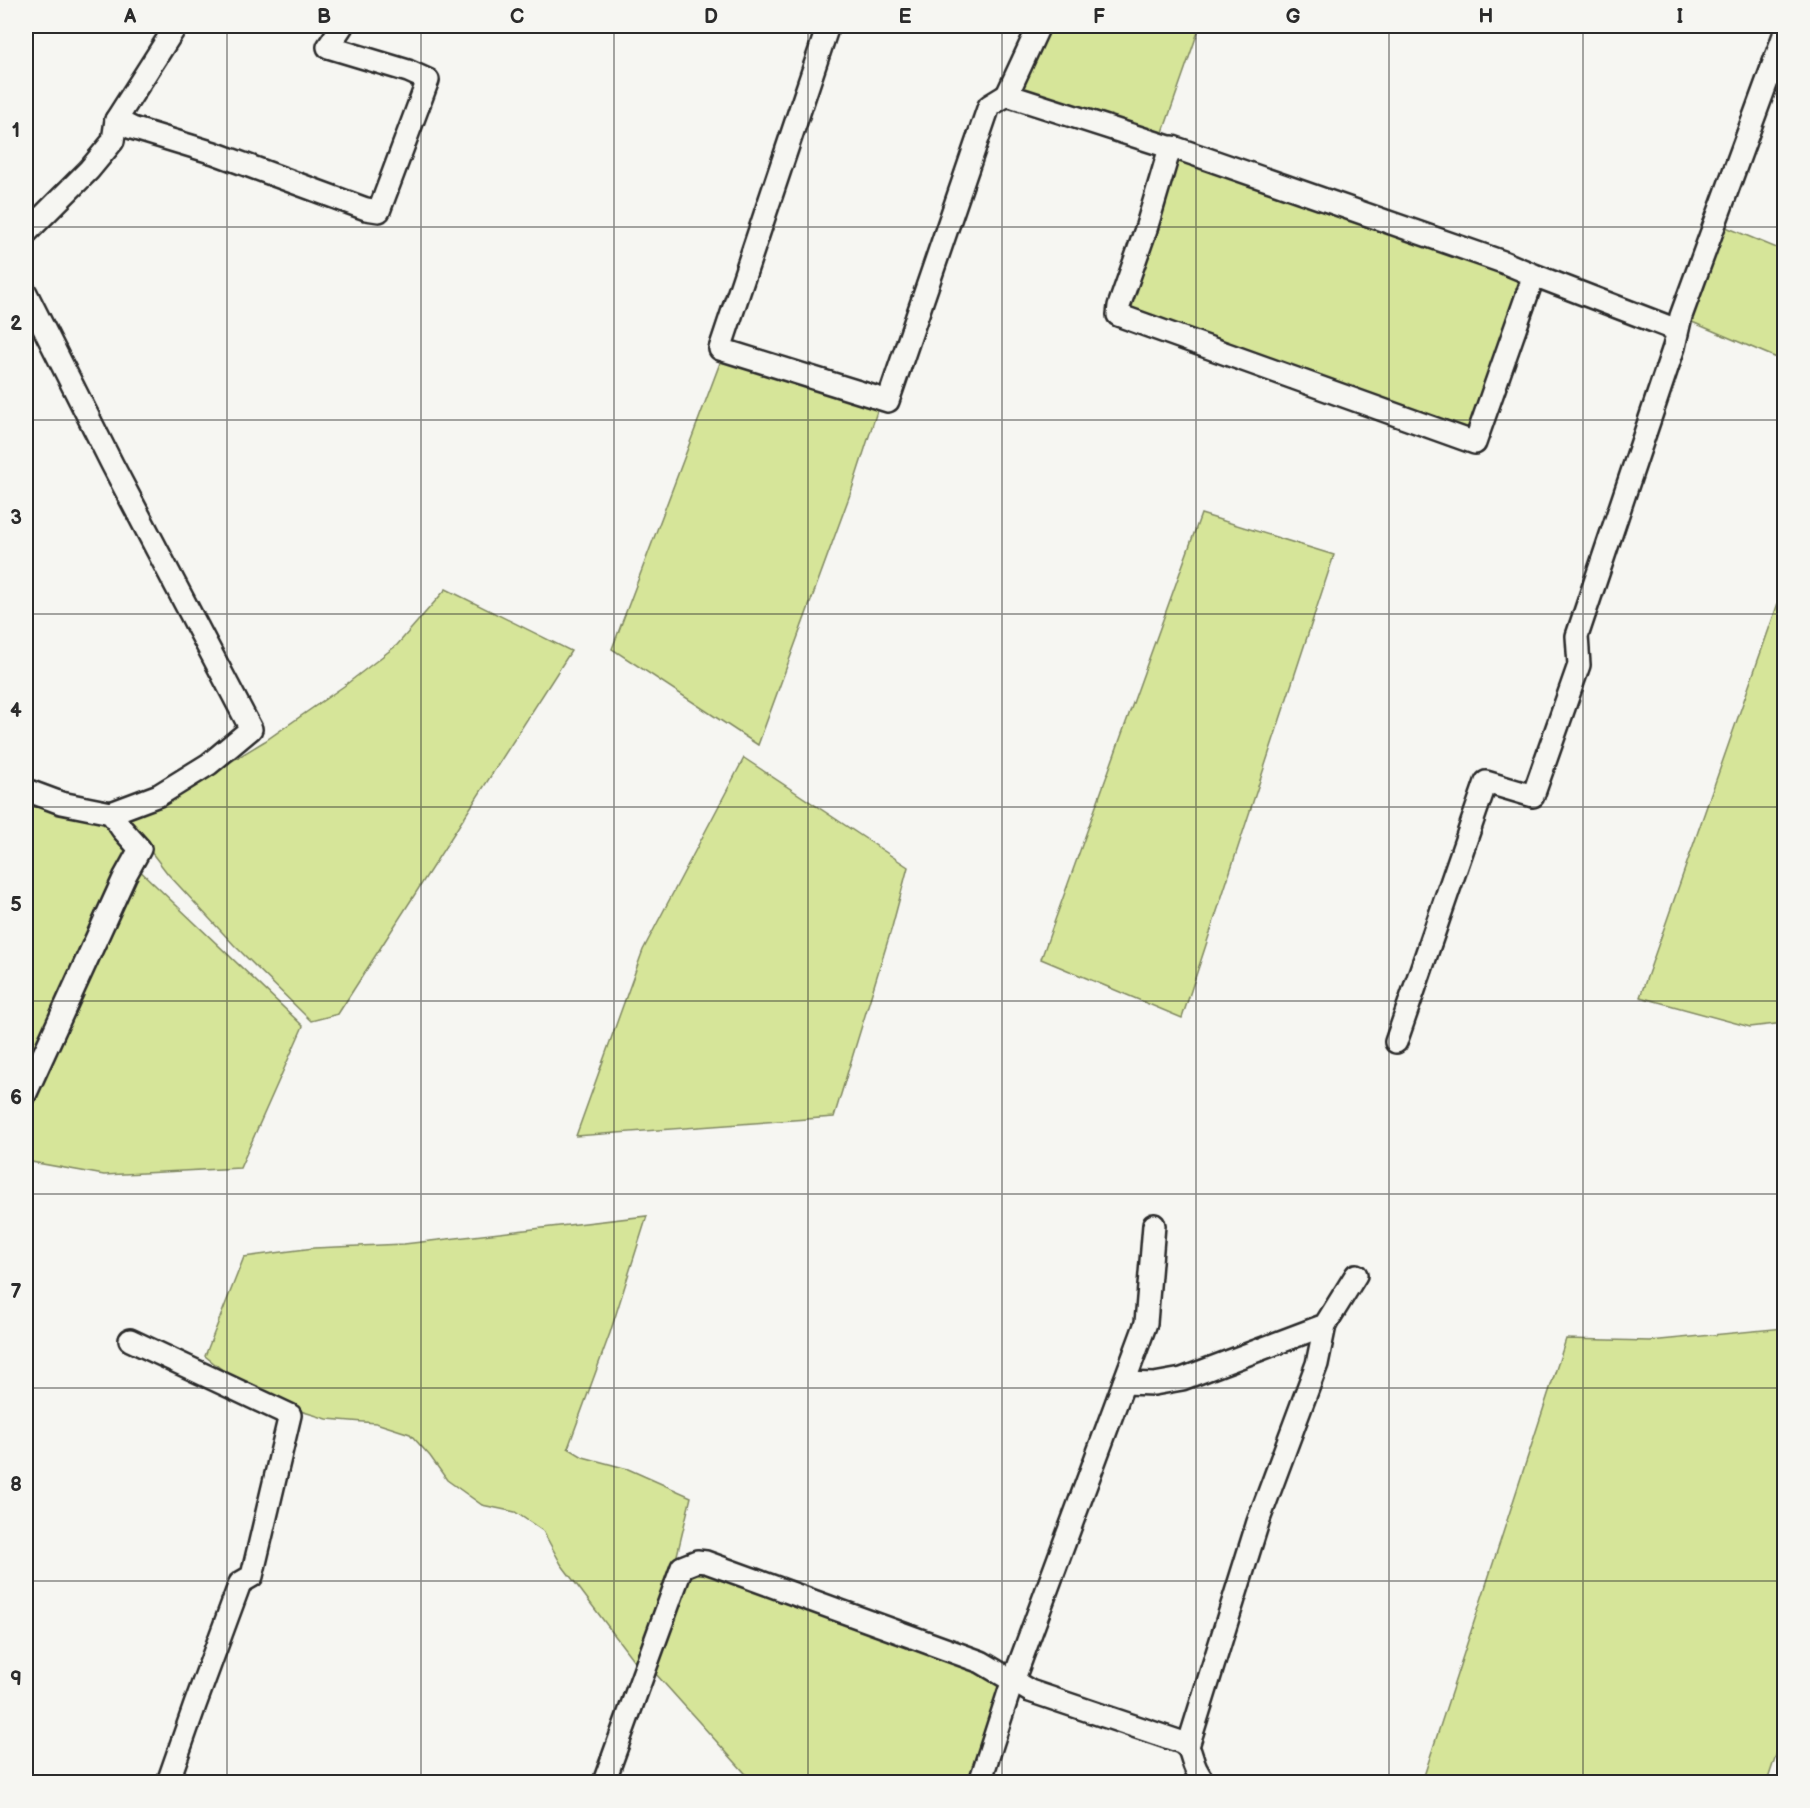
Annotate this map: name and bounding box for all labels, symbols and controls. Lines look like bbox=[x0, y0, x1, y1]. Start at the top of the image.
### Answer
text: A bbox=[123, 5, 137, 29]
text: B bbox=[317, 5, 331, 29]
text: C bbox=[510, 5, 524, 29]
text: D bbox=[704, 5, 718, 29]
text: E bbox=[899, 5, 912, 29]
text: F bbox=[1093, 5, 1105, 29]
text: G bbox=[1286, 5, 1301, 29]
text: H bbox=[1479, 5, 1493, 29]
text: I bbox=[1677, 5, 1683, 29]
text: 1 bbox=[12, 119, 20, 143]
text: 2 bbox=[10, 312, 22, 336]
text: 3 bbox=[10, 506, 22, 530]
text: 4 bbox=[10, 699, 22, 723]
text: 5 bbox=[10, 893, 22, 917]
text: 6 bbox=[10, 1086, 22, 1110]
text: 7 bbox=[10, 1280, 22, 1304]
text: 8 bbox=[10, 1473, 22, 1497]
text: 9 bbox=[10, 1667, 22, 1691]

